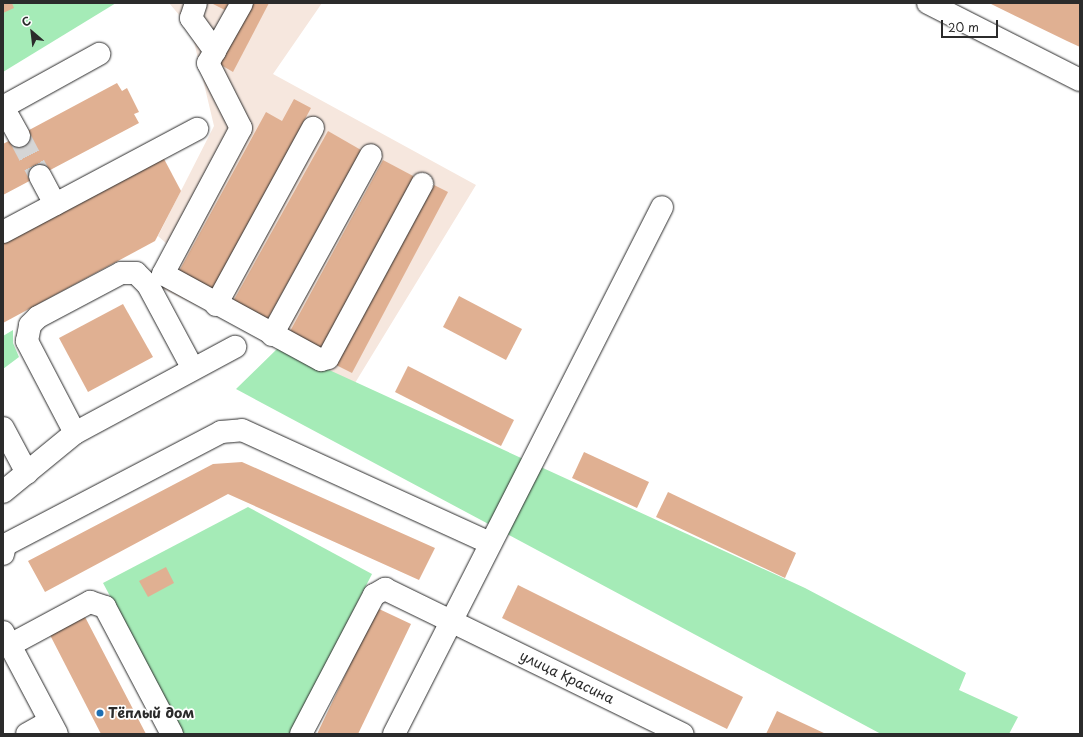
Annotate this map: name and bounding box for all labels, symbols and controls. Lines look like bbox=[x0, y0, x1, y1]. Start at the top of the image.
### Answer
north arrow bbox=[12, 12, 52, 52]
text: С bbox=[18, 12, 34, 30]
scale bar bbox=[943, 12, 1000, 38]
text: 20 m bbox=[948, 18, 979, 36]
street label: улица Красина bbox=[517, 647, 617, 707]
place label: Тёплый дом bbox=[108, 705, 195, 721]
marker: Тёплый дом bbox=[95, 708, 105, 718]

